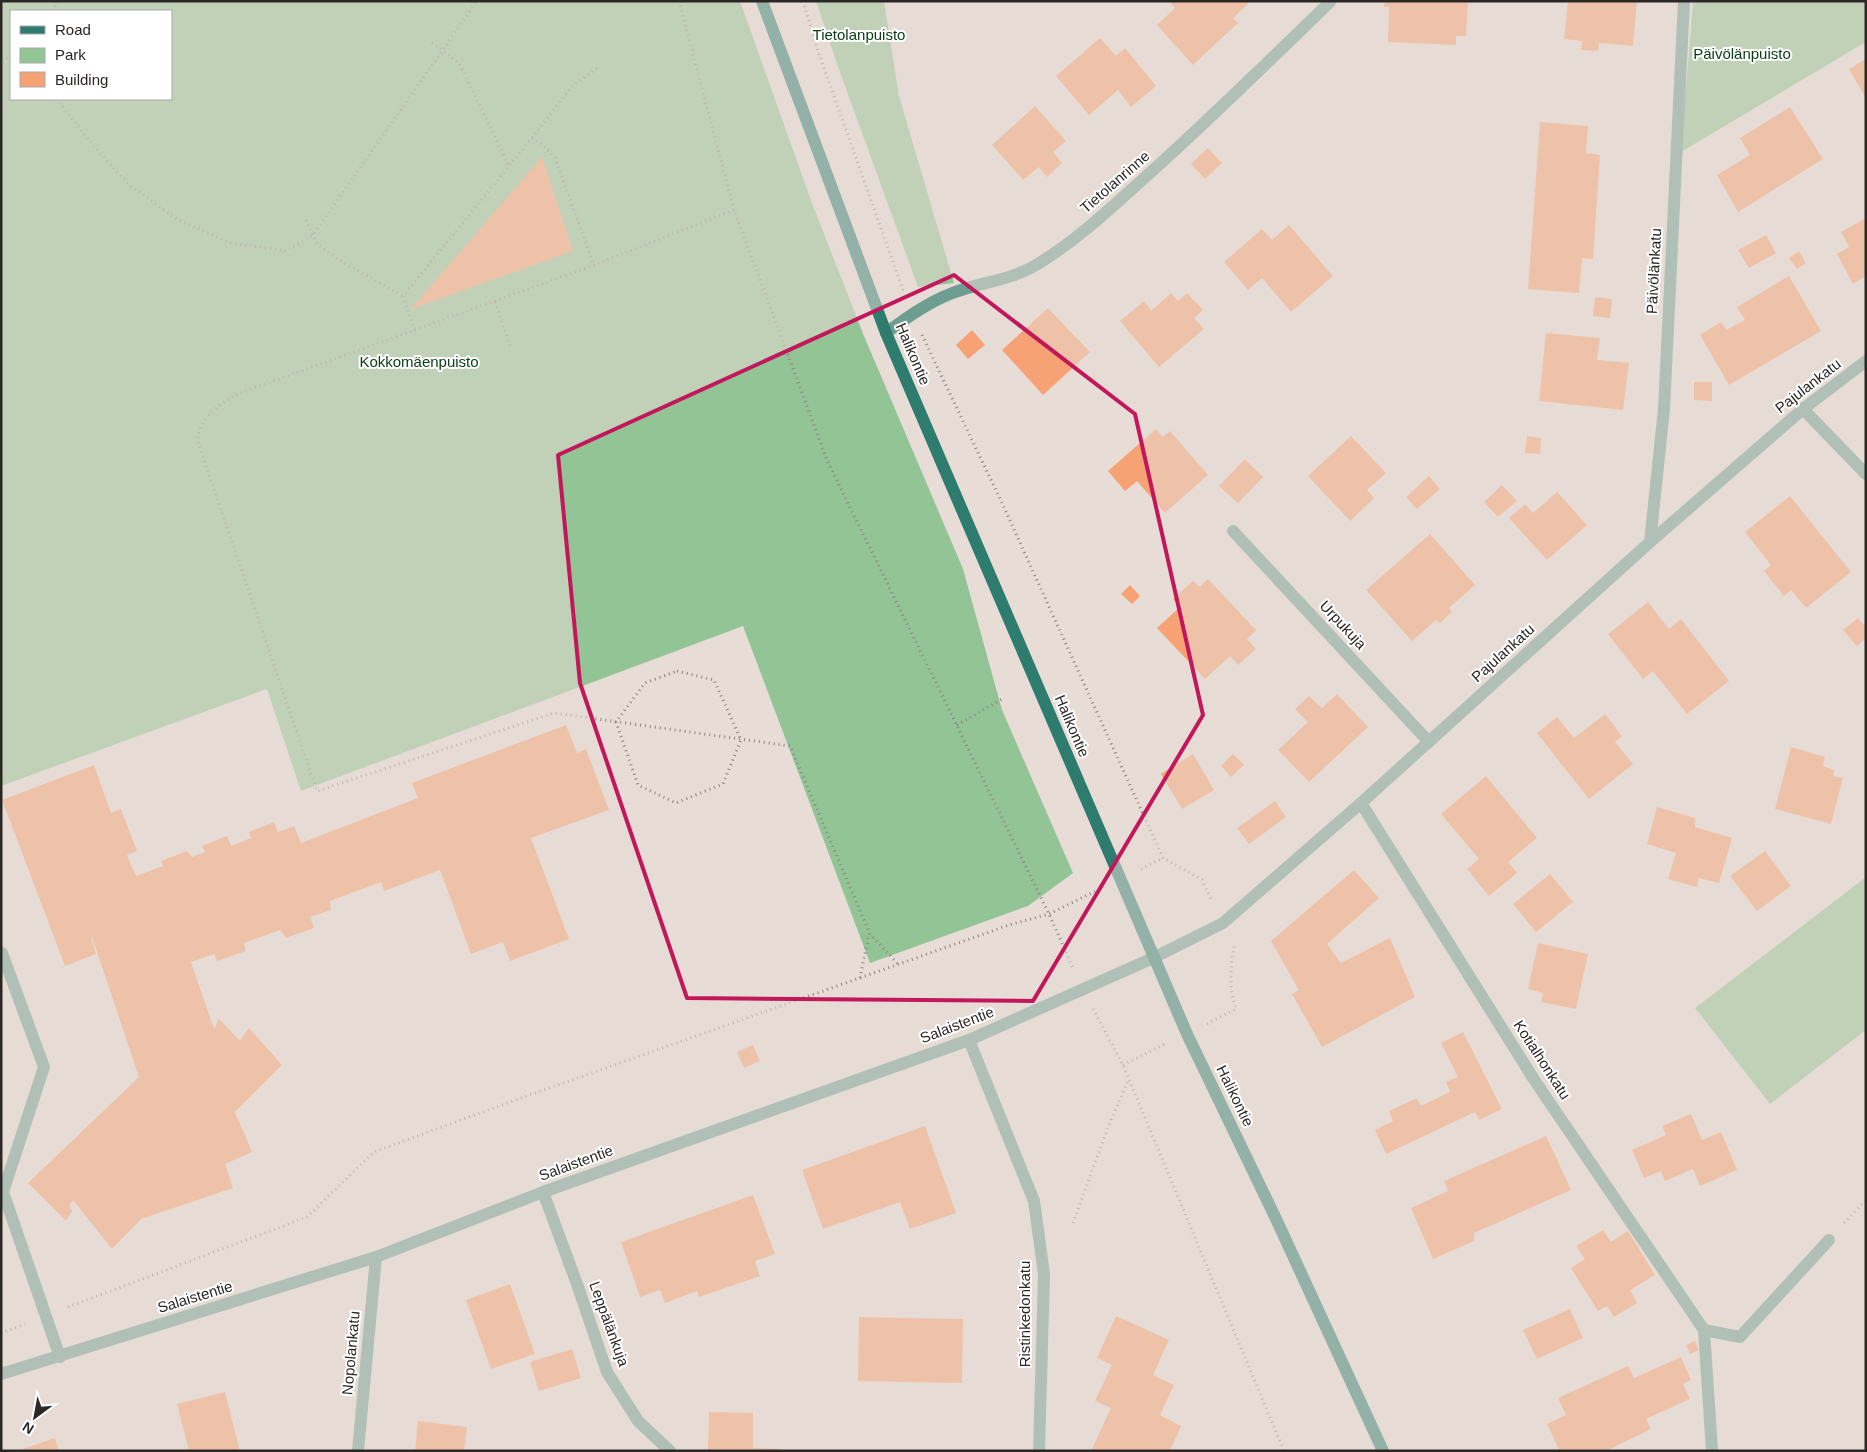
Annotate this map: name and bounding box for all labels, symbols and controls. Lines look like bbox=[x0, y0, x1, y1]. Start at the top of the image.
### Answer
legend bbox=[10, 10, 172, 100]
text: Road bbox=[55, 21, 91, 38]
park label: Tietolanpuisto bbox=[813, 26, 905, 43]
park label: Päivölänpuisto bbox=[1693, 45, 1791, 62]
text: Park bbox=[55, 46, 86, 63]
text: Building bbox=[55, 71, 108, 88]
street label: Tietolanrinne bbox=[1077, 147, 1153, 216]
street label: Päivölänkatu bbox=[1643, 228, 1664, 314]
street label: Halikontie bbox=[893, 320, 934, 387]
park label: Kokkomäenpuisto bbox=[359, 353, 479, 370]
street label: Pajulankatu bbox=[1772, 355, 1844, 416]
street label: Urpukuja bbox=[1317, 597, 1371, 653]
street label: Pajulankatu bbox=[1468, 620, 1537, 685]
street label: Halikontie bbox=[1052, 692, 1093, 759]
street label: Salaistentie bbox=[918, 1003, 996, 1046]
street label: Kotialhonkatu bbox=[1511, 1017, 1574, 1102]
street label: Halikontie bbox=[1213, 1062, 1258, 1129]
street label: Salaistentie bbox=[536, 1141, 615, 1184]
street label: Ristinkedonkatu bbox=[1016, 1261, 1033, 1367]
street label: Salaistentie bbox=[155, 1277, 234, 1316]
street label: Leppälänkuja bbox=[586, 1279, 633, 1369]
street label: Nopolankatu bbox=[338, 1310, 363, 1396]
north arrow bbox=[10, 1392, 60, 1442]
text: N bbox=[20, 1419, 37, 1437]

